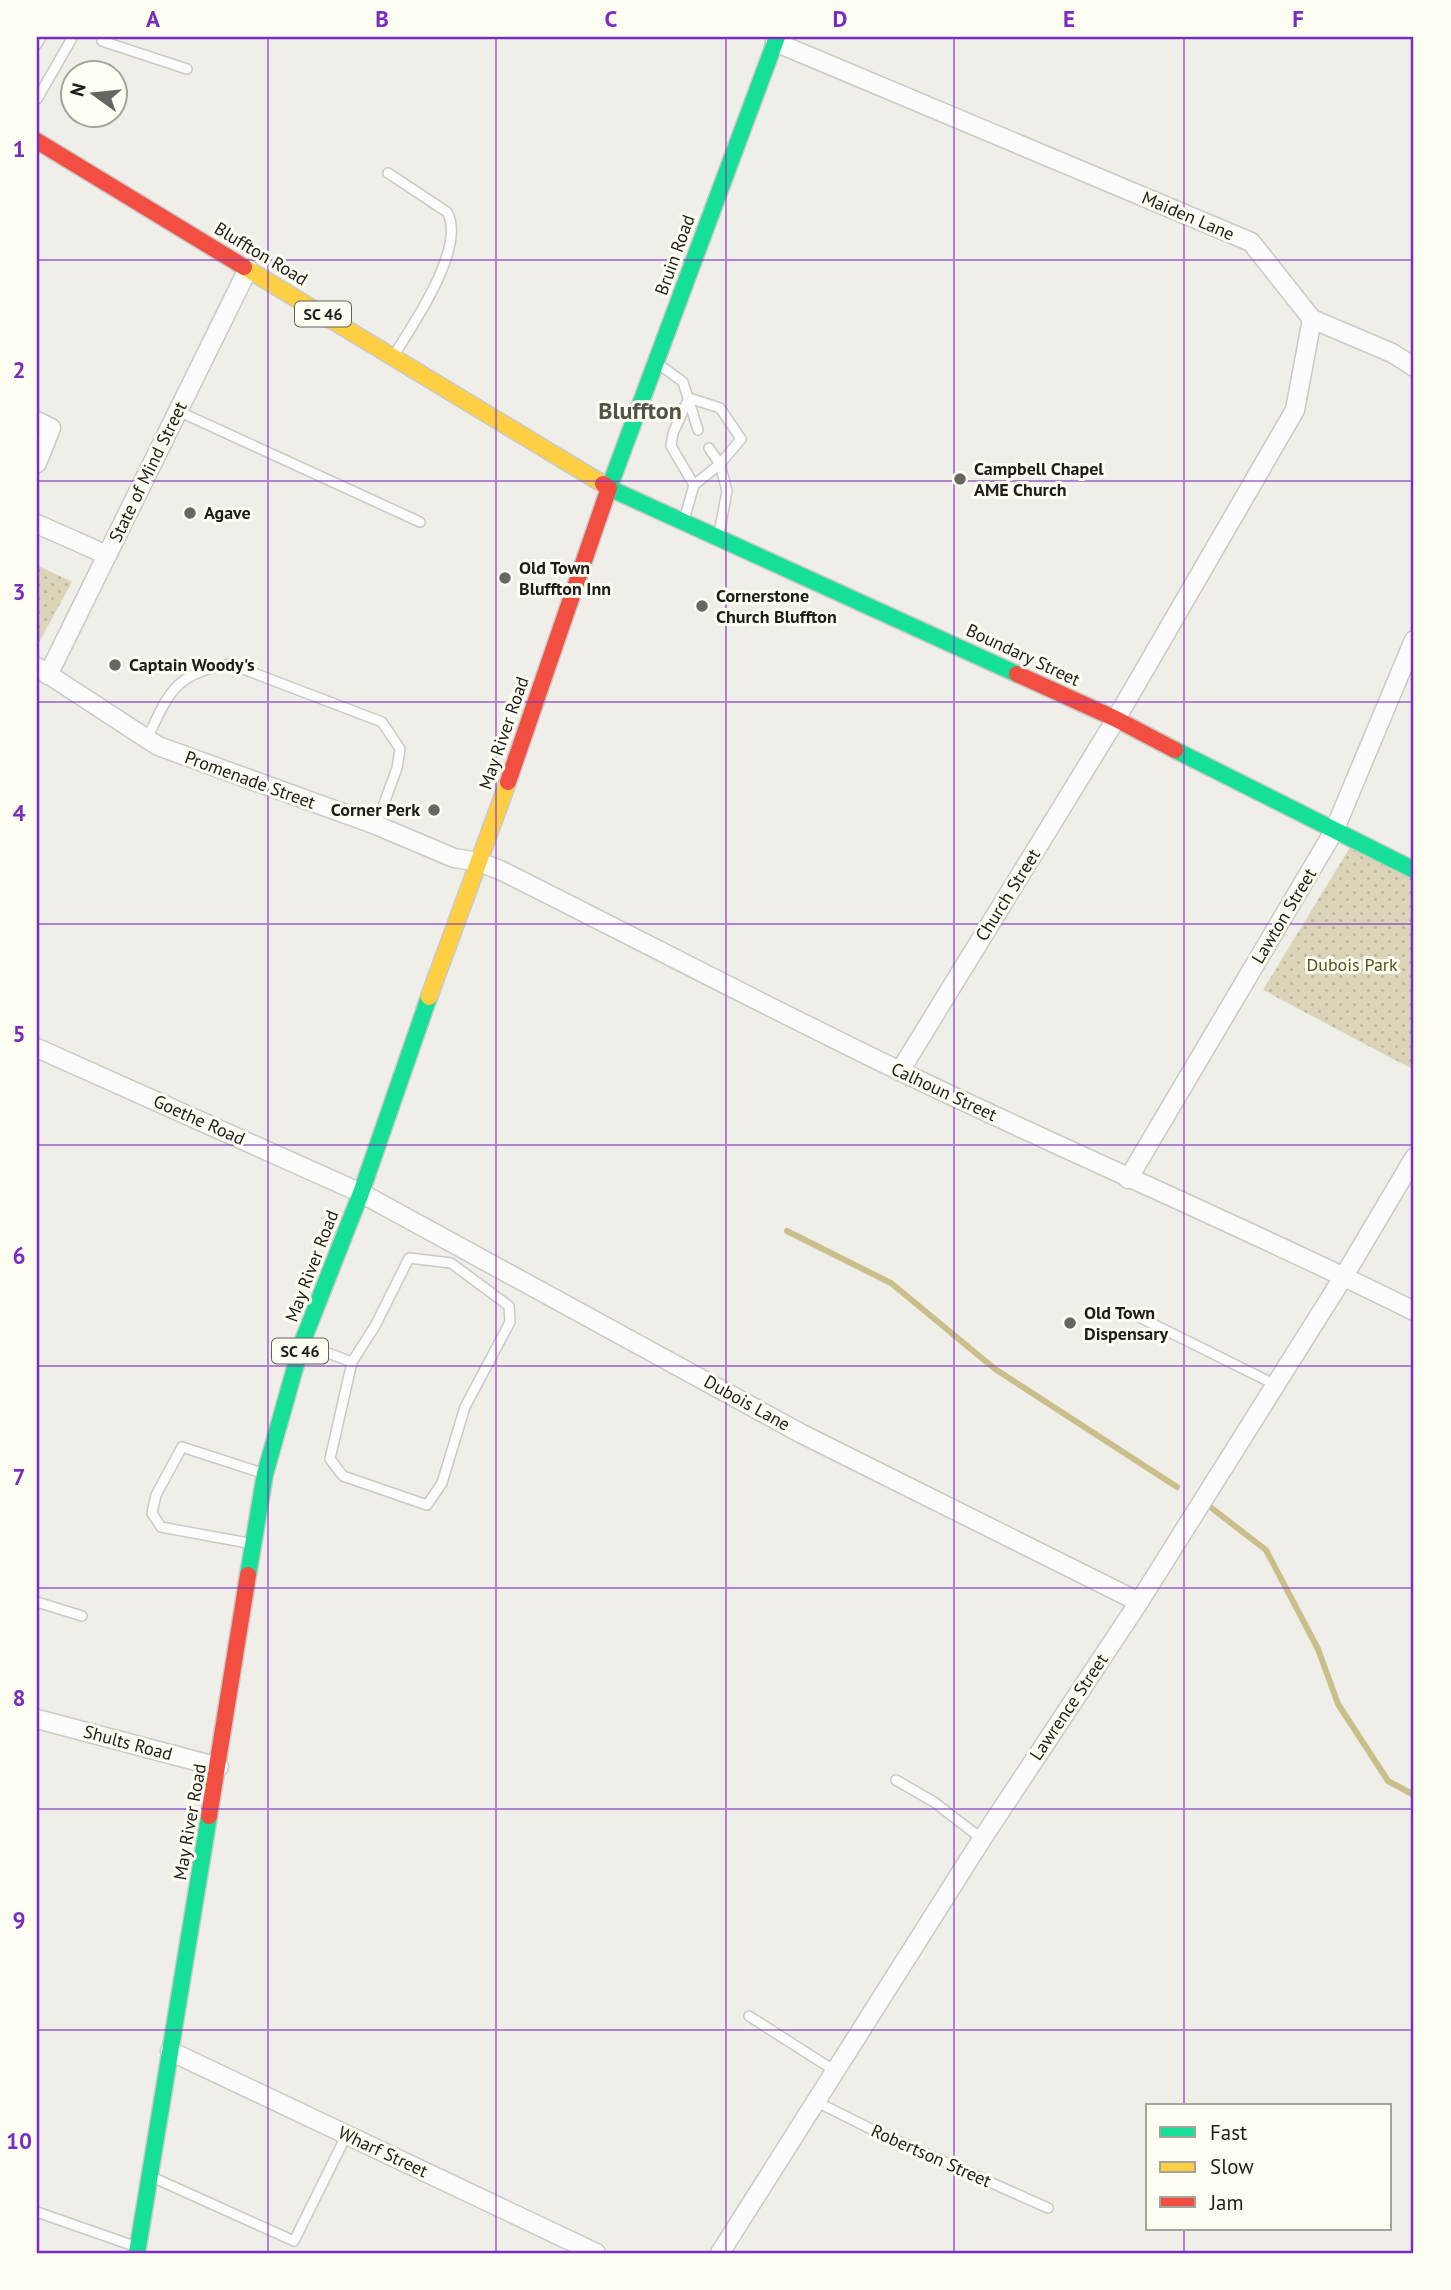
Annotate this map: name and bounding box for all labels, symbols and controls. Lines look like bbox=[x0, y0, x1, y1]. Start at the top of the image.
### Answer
text: A bbox=[146, 4, 160, 33]
text: B bbox=[375, 4, 389, 33]
text: C bbox=[605, 4, 618, 33]
text: D bbox=[833, 4, 847, 33]
text: E bbox=[1063, 4, 1075, 33]
text: F bbox=[1292, 4, 1304, 33]
north arrow bbox=[60, 60, 130, 130]
text: N bbox=[64, 80, 91, 99]
text: 1 bbox=[12, 134, 26, 163]
street label: Maiden Lane bbox=[1138, 186, 1238, 245]
street label: Bruin Road bbox=[649, 211, 700, 298]
street label: Bluffton Road bbox=[210, 217, 312, 290]
road number: SC 46 bbox=[295, 302, 351, 326]
text: 2 bbox=[12, 355, 26, 384]
district label: Bluffton bbox=[598, 395, 682, 426]
street label: State of Mind Street bbox=[104, 398, 192, 546]
place label: Campbell Chapel AME Church bbox=[974, 457, 1104, 501]
marker: Campbell Chapel AME Church bbox=[952, 471, 968, 487]
place label: Agave bbox=[204, 501, 251, 524]
marker: Agave bbox=[182, 505, 198, 521]
place label: Old Town Bluffton Inn bbox=[519, 556, 611, 600]
marker: Old Town Bluffton Inn bbox=[497, 570, 513, 586]
text: 3 bbox=[12, 577, 26, 606]
place label: Cornerstone Church Bluffton bbox=[716, 584, 837, 628]
marker: Cornerstone Church Bluffton bbox=[694, 598, 710, 614]
street label: Boundary Street bbox=[963, 618, 1084, 691]
place label: Captain Woody's bbox=[129, 653, 255, 676]
marker: Captain Woody's bbox=[107, 657, 123, 673]
street label: May River Road bbox=[473, 673, 534, 792]
street label: Promenade Street bbox=[182, 745, 319, 814]
text: 4 bbox=[12, 798, 26, 827]
place label: Corner Perk bbox=[331, 798, 420, 821]
marker: Corner Perk bbox=[426, 802, 442, 818]
street label: Church Street bbox=[970, 844, 1045, 945]
street label: Lawton Street bbox=[1246, 864, 1321, 968]
park label: Dubois Park bbox=[1306, 953, 1398, 976]
text: 5 bbox=[12, 1019, 26, 1048]
street label: Calhoun Street bbox=[888, 1057, 1001, 1126]
street label: Goethe Road bbox=[150, 1089, 249, 1150]
street label: May River Road bbox=[280, 1207, 343, 1325]
text: 6 bbox=[12, 1241, 26, 1270]
place label: Old Town Dispensary bbox=[1084, 1301, 1169, 1345]
marker: Old Town Dispensary bbox=[1062, 1315, 1078, 1331]
road number: SC 46 bbox=[272, 1338, 328, 1364]
street label: Dubois Lane bbox=[700, 1369, 794, 1436]
text: 7 bbox=[12, 1462, 26, 1491]
street label: Lawrence Street bbox=[1024, 1649, 1113, 1764]
text: 8 bbox=[12, 1683, 26, 1712]
street label: Shults Road bbox=[81, 1720, 175, 1765]
street label: May River Road bbox=[168, 1762, 211, 1882]
text: 9 bbox=[12, 1905, 26, 1934]
legend bbox=[1146, 2104, 1392, 2230]
street label: Robertson Street bbox=[868, 2119, 995, 2192]
text: Fast bbox=[1210, 2119, 1247, 2146]
street label: Wharf Street bbox=[335, 2121, 432, 2182]
text: 10 bbox=[6, 2126, 32, 2155]
text: Slow bbox=[1210, 2153, 1254, 2180]
text: Jam bbox=[1209, 2189, 1244, 2216]

